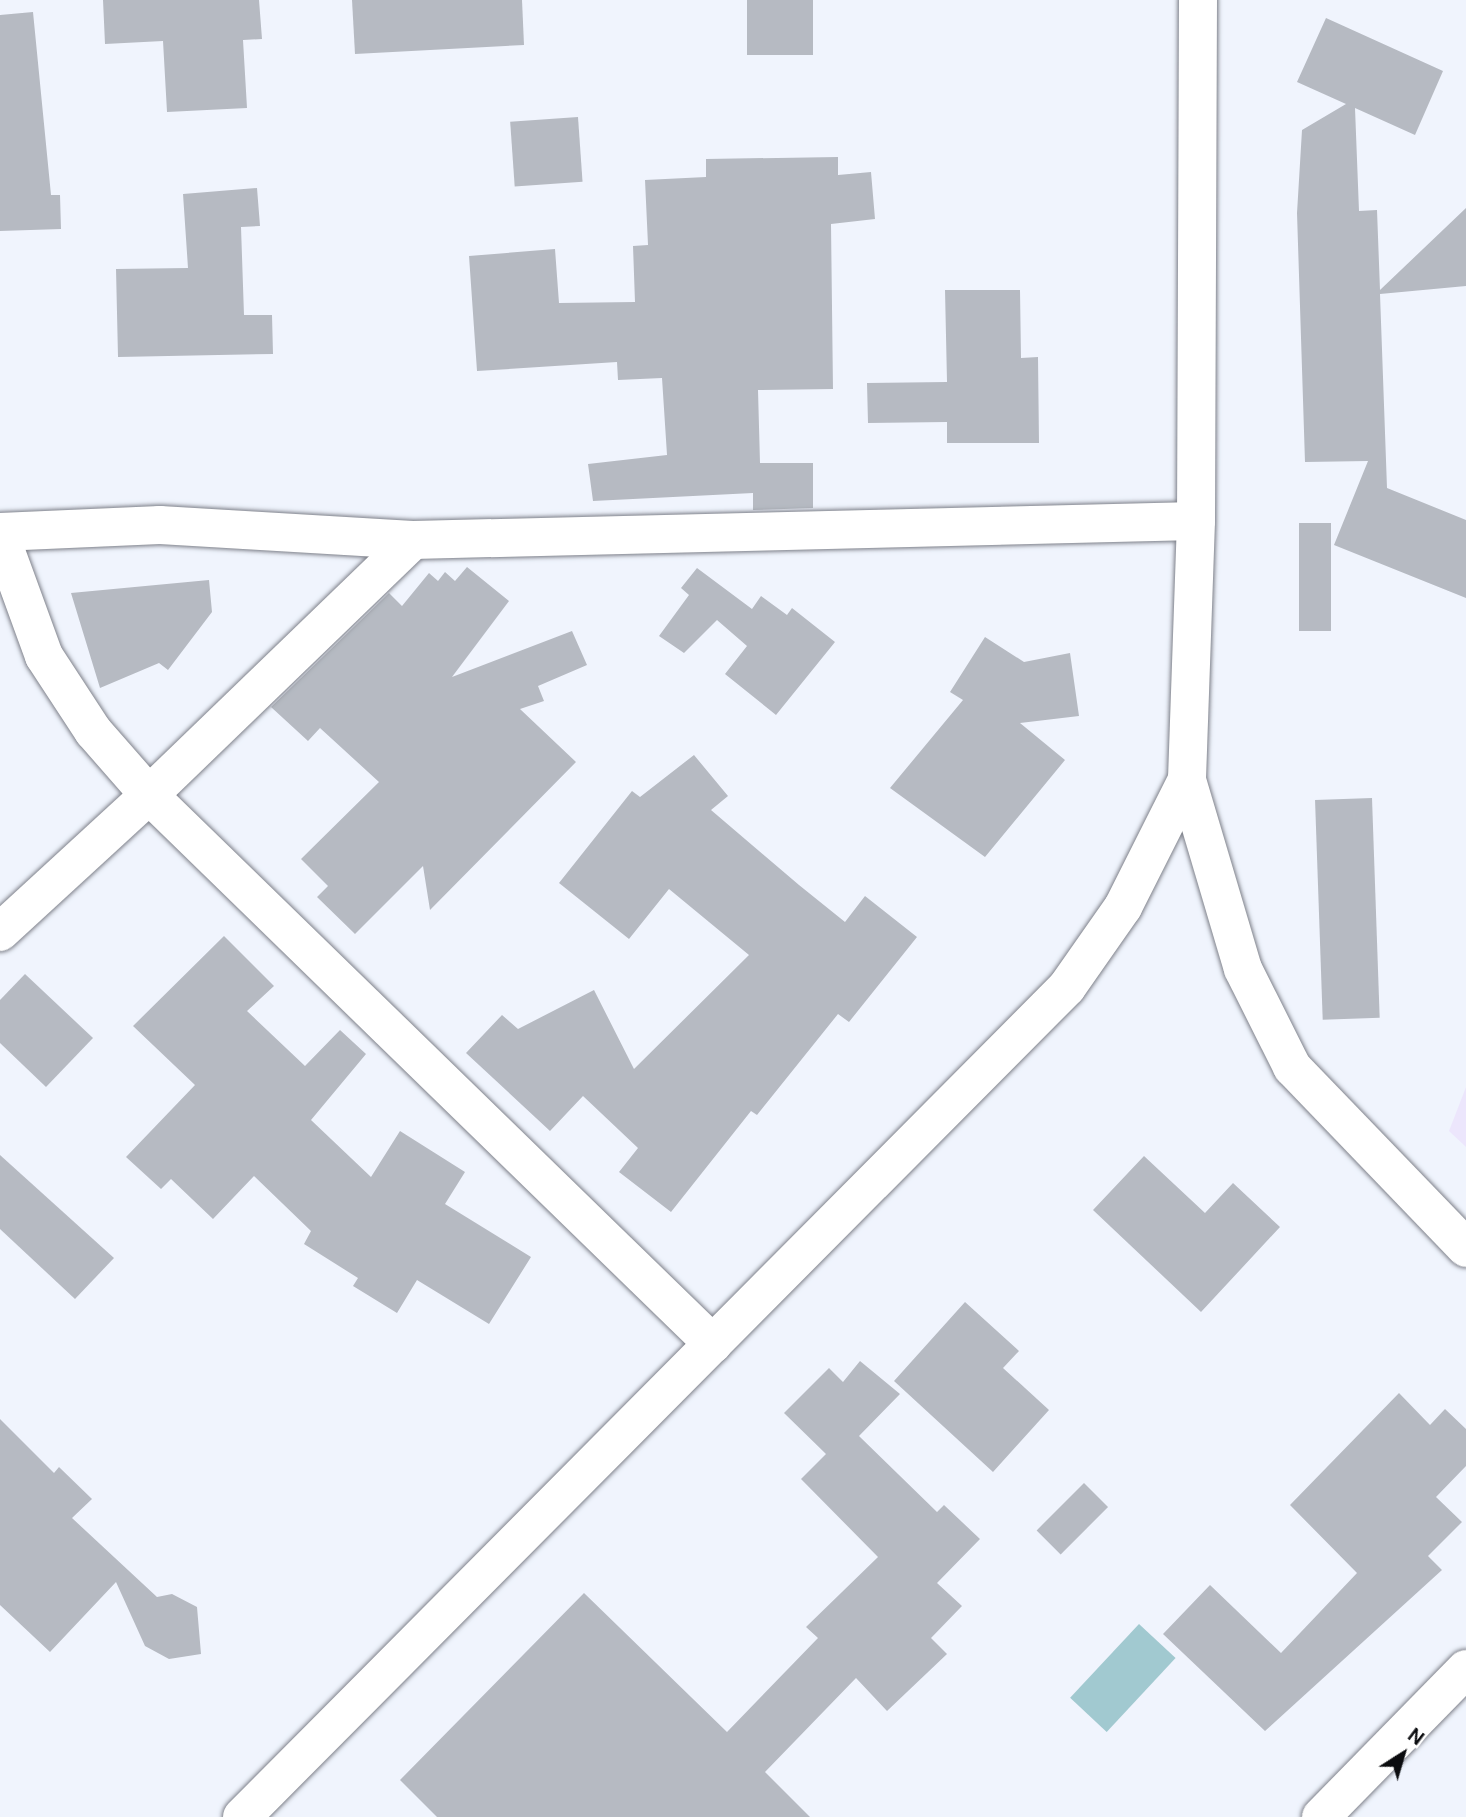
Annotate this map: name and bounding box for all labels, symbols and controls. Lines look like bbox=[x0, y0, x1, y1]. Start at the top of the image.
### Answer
north arrow bbox=[1368, 1719, 1438, 1789]
text: N bbox=[1403, 1723, 1429, 1751]

